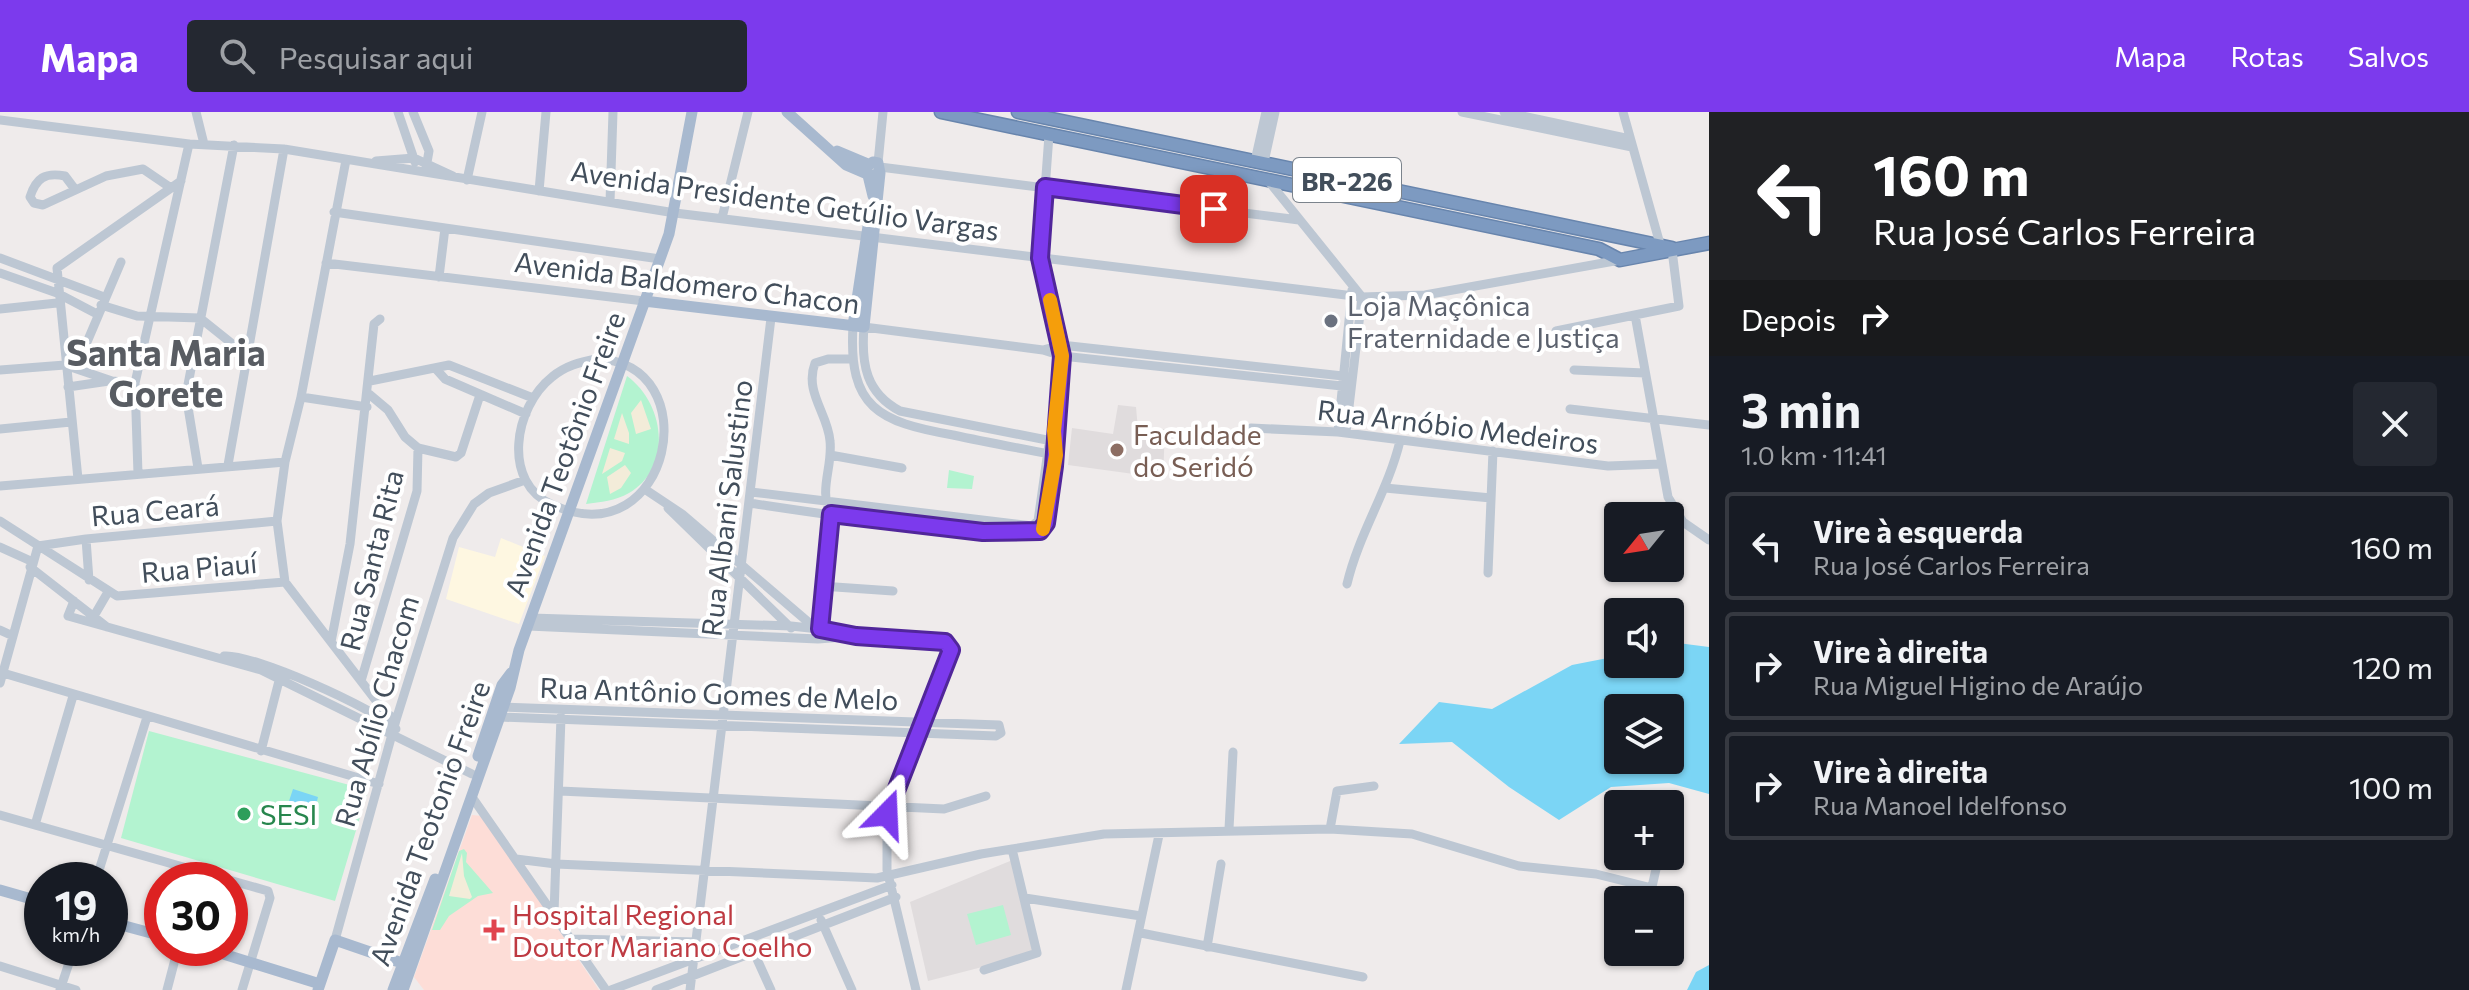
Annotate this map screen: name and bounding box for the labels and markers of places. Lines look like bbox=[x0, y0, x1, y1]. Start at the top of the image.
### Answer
pin bbox=[1180, 175, 1248, 243]
place label: Loja Maçônica Fraternidade e Justiça bbox=[1347, 288, 1620, 354]
marker: Loja Maçônica Fraternidade e Justiça bbox=[1322, 312, 1340, 330]
place label: Faculdade do Seridó bbox=[1133, 417, 1262, 483]
marker: Faculdade do Seridó bbox=[1108, 441, 1126, 459]
place label: SESI bbox=[260, 797, 317, 831]
marker: SESI bbox=[235, 805, 253, 823]
place label: Hospital Regional Doutor Mariano Coelho bbox=[512, 897, 812, 963]
marker: Hospital Regional Doutor Mariano Coelho bbox=[483, 919, 505, 941]

